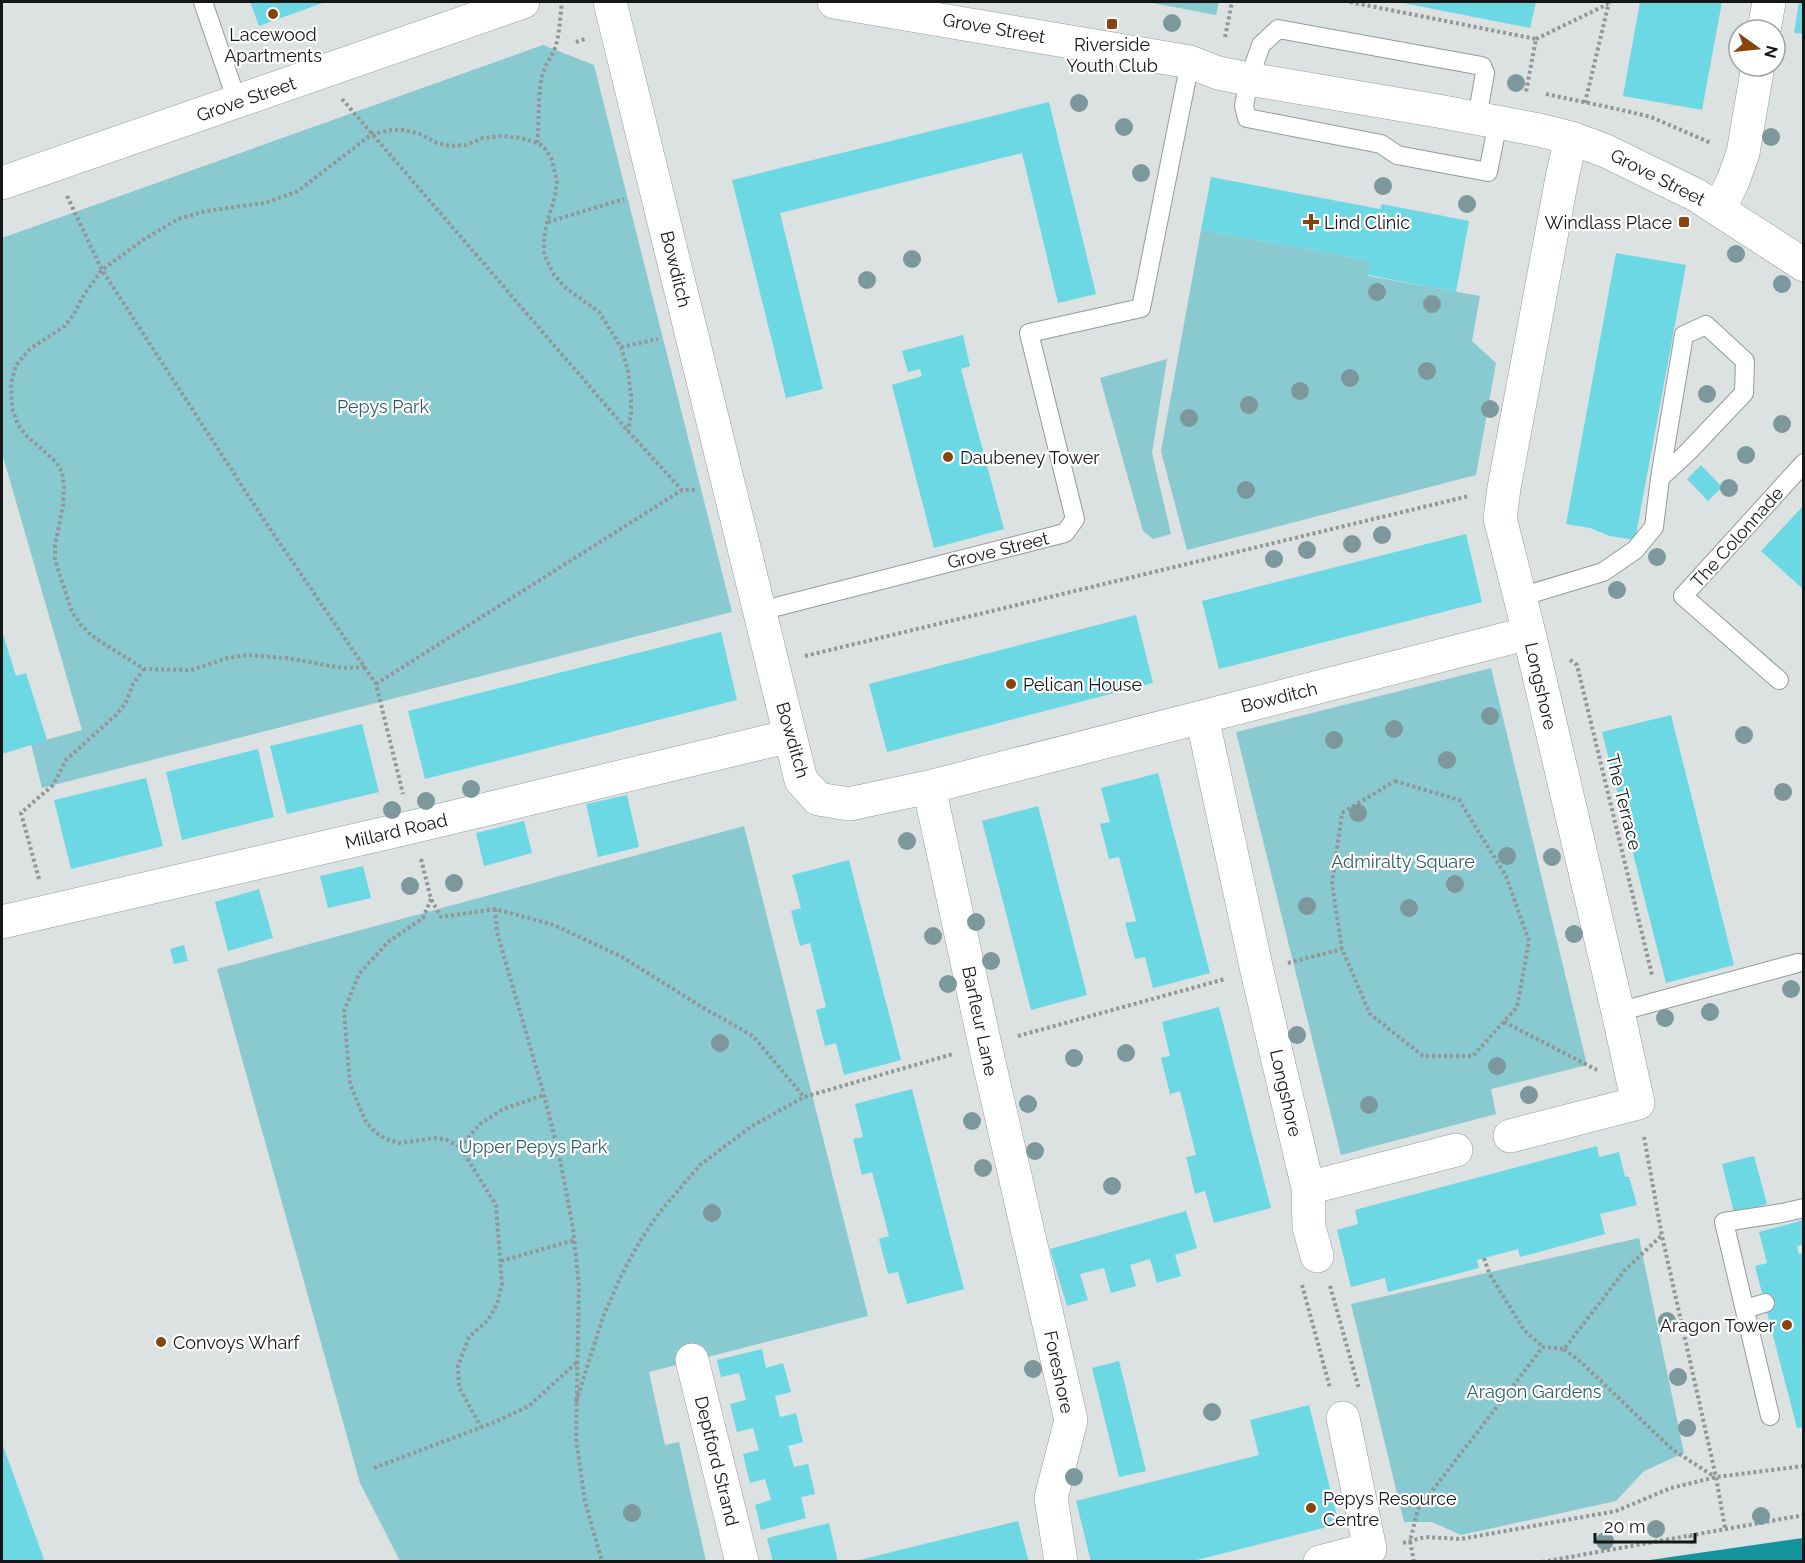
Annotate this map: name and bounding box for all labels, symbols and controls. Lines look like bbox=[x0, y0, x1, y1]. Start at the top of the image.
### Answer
marker: Lacewood Apartments bbox=[266, 7, 280, 21]
street label: Grove Street bbox=[941, 9, 1047, 47]
marker: Riverside Youth Club bbox=[1105, 17, 1119, 31]
north arrow bbox=[1727, 18, 1787, 78]
place label: Lacewood Apartments bbox=[224, 24, 322, 66]
place label: Riverside Youth Club bbox=[1066, 34, 1158, 76]
text: N bbox=[1760, 43, 1782, 60]
street label: Grove Street bbox=[194, 72, 298, 126]
street label: Grove Street bbox=[1607, 144, 1709, 210]
place label: Lind Clinic bbox=[1324, 212, 1410, 233]
place label: Windlass Place bbox=[1545, 212, 1672, 233]
marker: Lind Clinic bbox=[1302, 213, 1320, 231]
marker: Windlass Place bbox=[1677, 215, 1691, 229]
street label: Bowditch bbox=[656, 229, 696, 309]
park label: Pepys Park bbox=[337, 396, 429, 417]
place label: Daubeney Tower bbox=[960, 447, 1100, 468]
marker: Daubeney Tower bbox=[941, 450, 955, 464]
street label: The Colonnade bbox=[1686, 482, 1788, 592]
street label: Grove Street bbox=[945, 527, 1051, 573]
street label: Longshore bbox=[1521, 640, 1561, 732]
place label: Pelican House bbox=[1023, 674, 1142, 695]
marker: Pelican House bbox=[1004, 677, 1018, 691]
street label: Bowditch bbox=[1239, 677, 1319, 717]
street label: Bowditch bbox=[772, 700, 814, 780]
street label: The Terrace bbox=[1602, 752, 1646, 853]
street label: Millard Road bbox=[343, 809, 449, 853]
park label: Admiralty Square bbox=[1331, 851, 1475, 872]
street label: Barfleur Lane bbox=[958, 964, 1002, 1078]
street label: Longshore bbox=[1266, 1047, 1306, 1139]
park label: Upper Pepys Park bbox=[459, 1136, 608, 1157]
place label: Aragon Tower bbox=[1660, 1315, 1776, 1336]
marker: Aragon Tower bbox=[1780, 1318, 1794, 1332]
street label: Foreshore bbox=[1040, 1329, 1078, 1416]
place label: Convoys Wharf bbox=[173, 1332, 301, 1353]
marker: Convoys Wharf bbox=[154, 1335, 168, 1349]
park label: Aragon Gardens bbox=[1467, 1381, 1602, 1402]
street label: Deptford Strand bbox=[691, 1394, 743, 1528]
place label: Pepys Resource Centre bbox=[1323, 1488, 1457, 1530]
marker: Pepys Resource Centre bbox=[1304, 1501, 1318, 1515]
scale bar bbox=[1595, 1506, 1696, 1544]
text: 20 m bbox=[1604, 1516, 1646, 1537]

